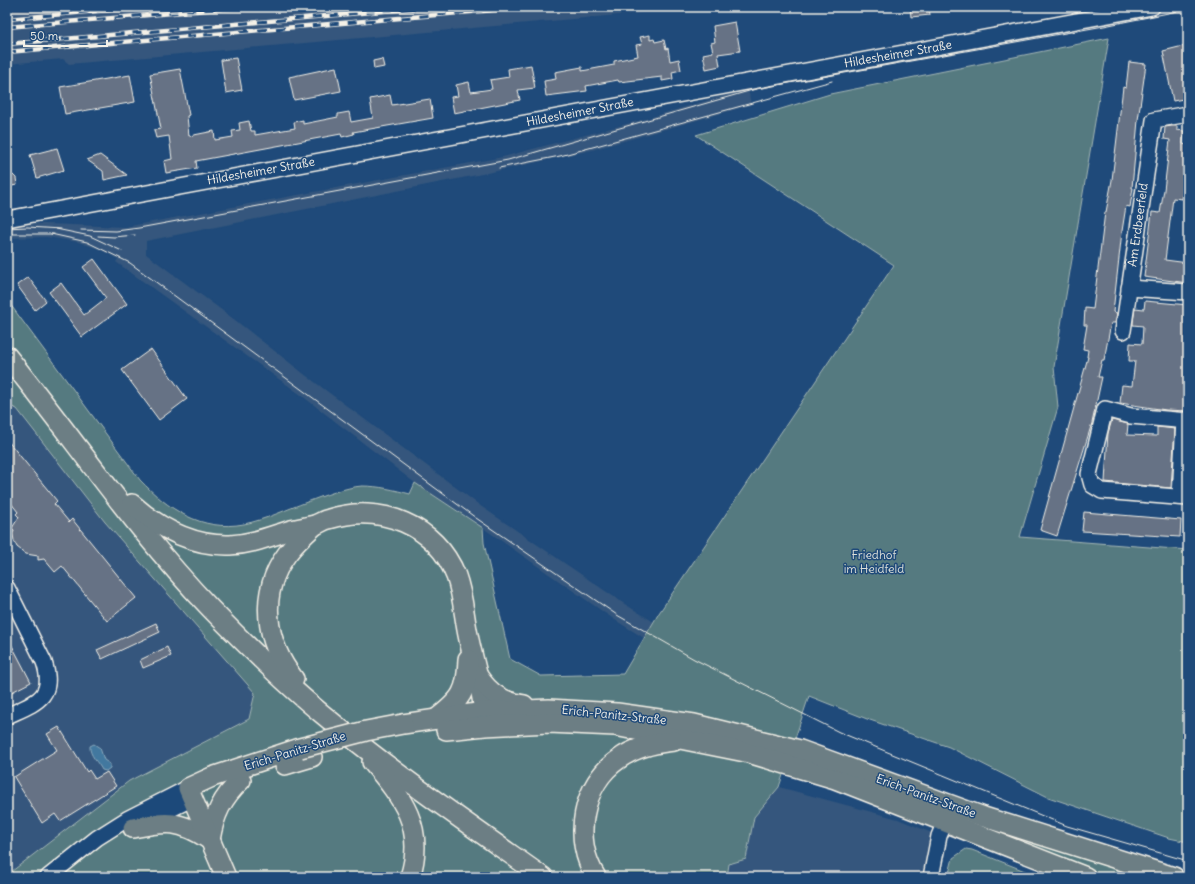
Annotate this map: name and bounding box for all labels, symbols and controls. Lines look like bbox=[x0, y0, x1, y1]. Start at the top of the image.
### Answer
scale bar bbox=[24, 22, 107, 48]
text: 50 m bbox=[30, 28, 59, 43]
street label: Hildesheimer Straße bbox=[843, 37, 953, 70]
street label: Hildesheimer Straße bbox=[525, 94, 635, 129]
street label: Hildesheimer Straße bbox=[206, 154, 316, 187]
street label: Am Erdbeerfeld bbox=[1124, 182, 1151, 268]
park label: Friedhof im Heidfeld bbox=[844, 547, 904, 576]
street label: Erich-Panitz-Straße bbox=[561, 702, 667, 727]
street label: Erich-Panitz-Straße bbox=[242, 728, 347, 773]
street label: Erich-Panitz-Straße bbox=[874, 770, 978, 821]

